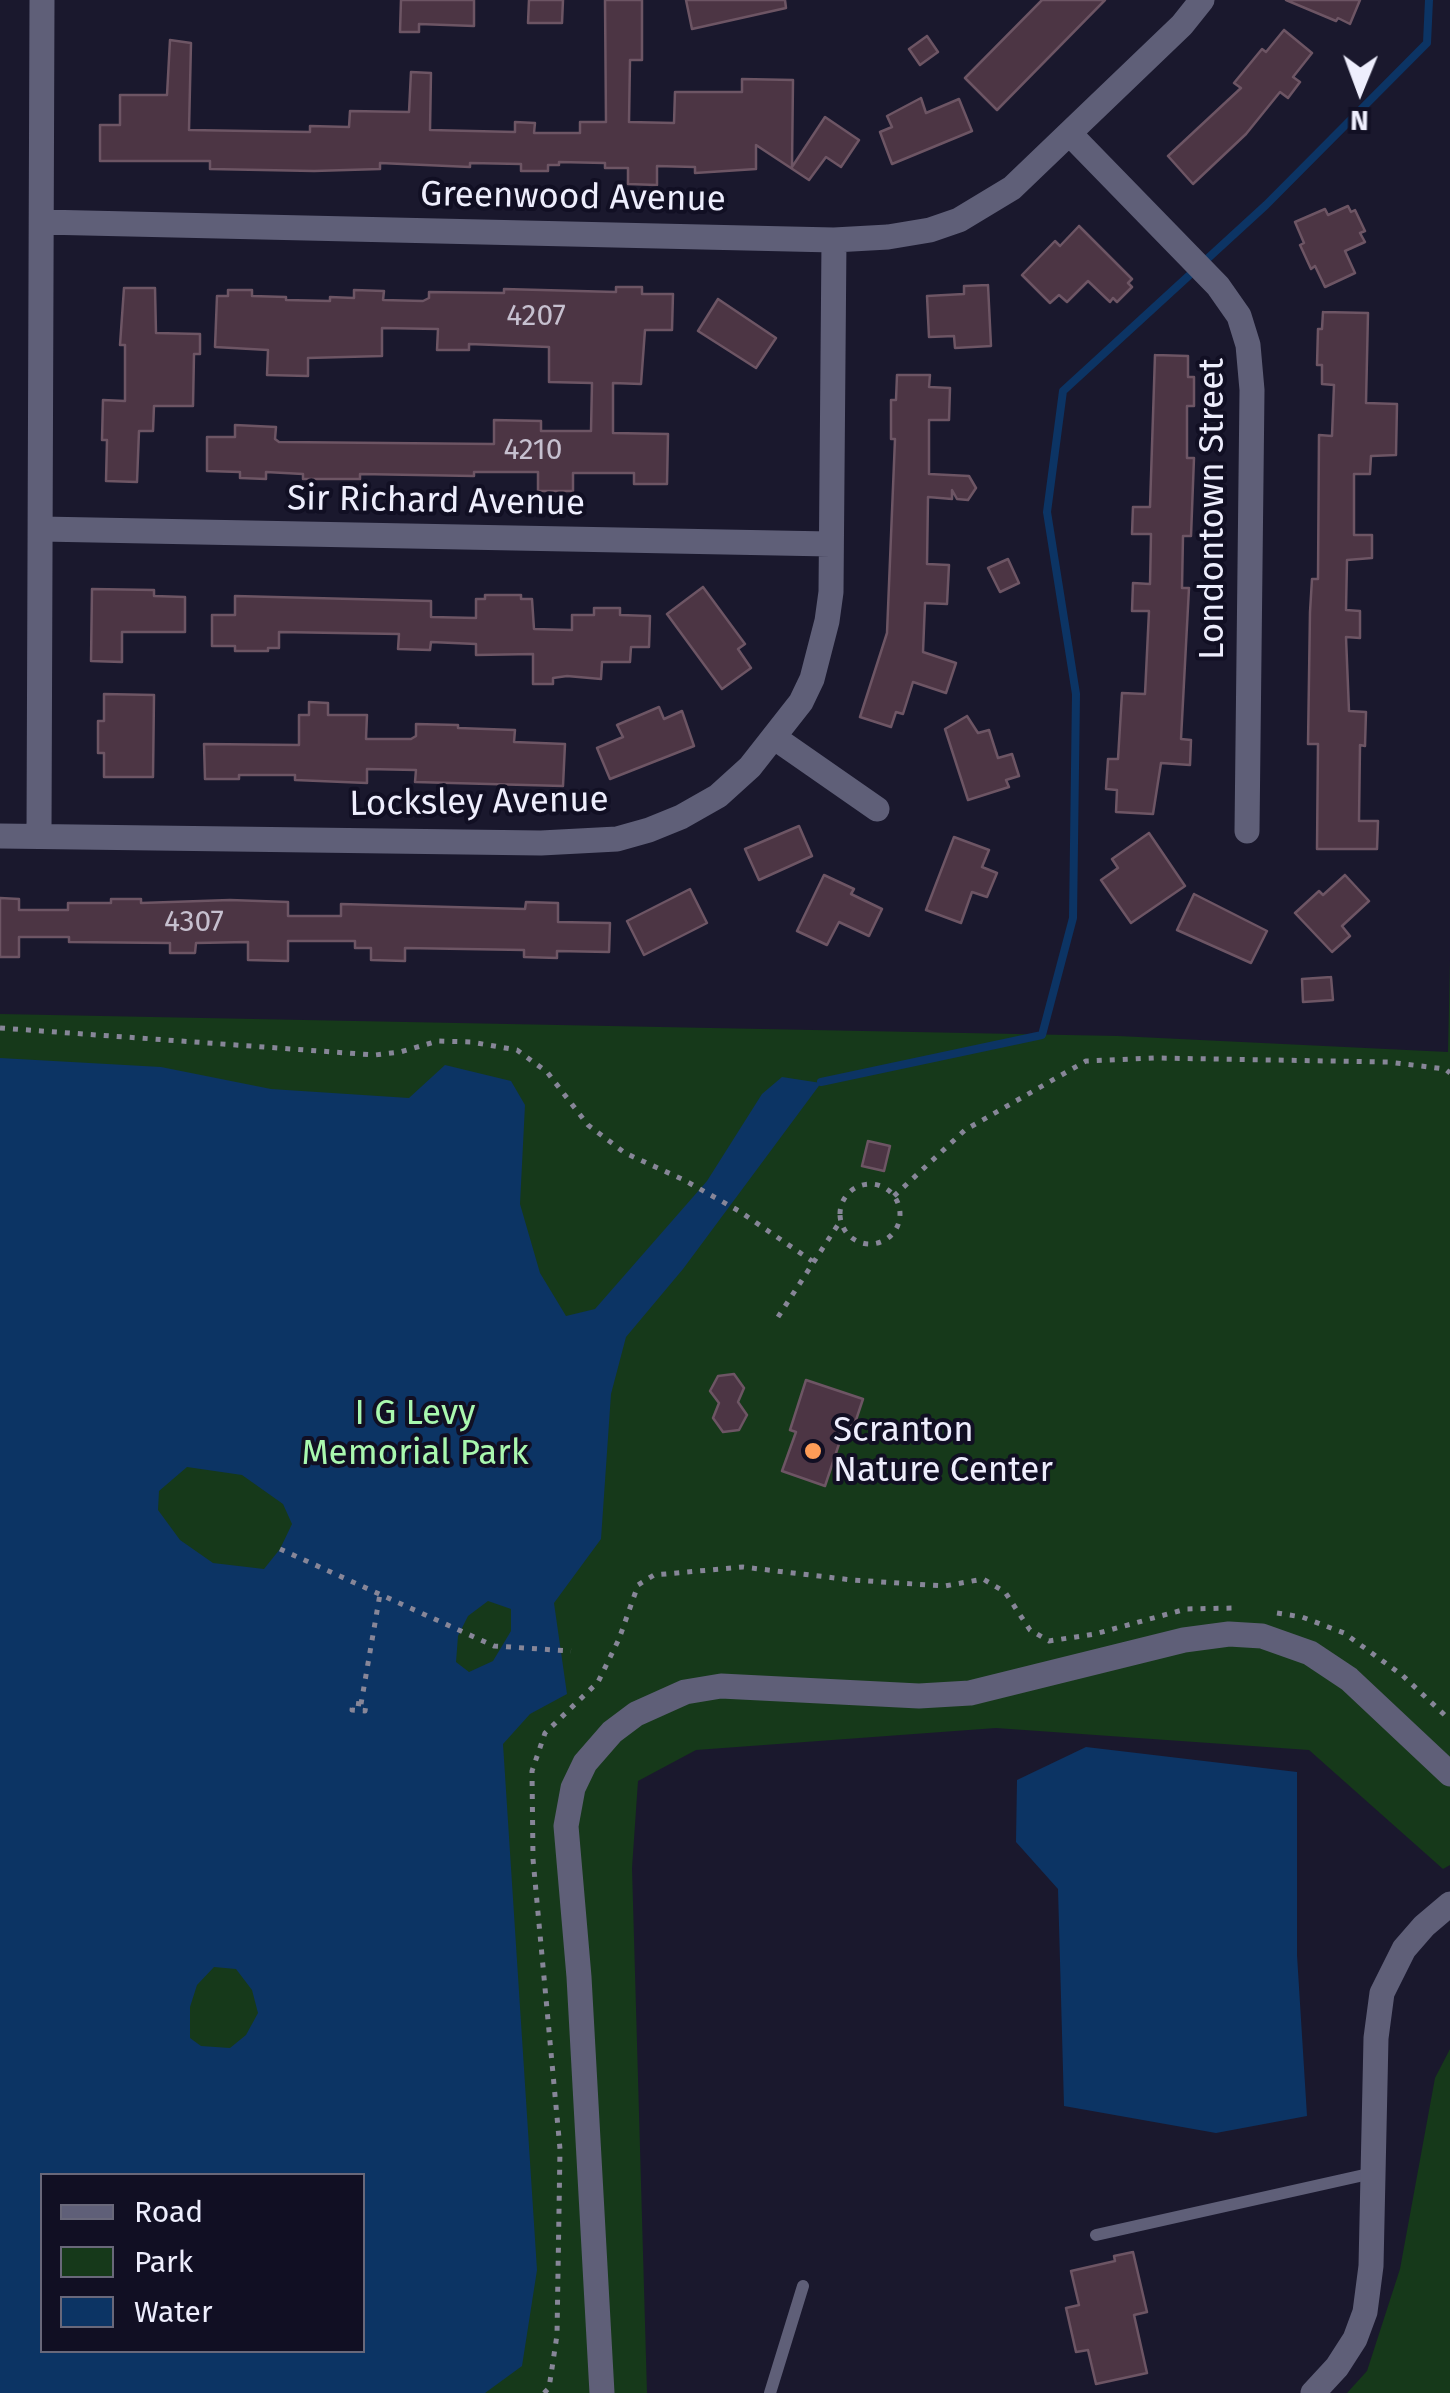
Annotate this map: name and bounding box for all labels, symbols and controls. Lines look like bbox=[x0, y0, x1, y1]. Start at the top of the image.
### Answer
north arrow bbox=[1310, 40, 1410, 140]
text: N bbox=[1350, 104, 1369, 137]
street label: Greenwood Avenue bbox=[420, 174, 726, 222]
house number: 4207 bbox=[506, 299, 566, 335]
street label: Londontown Street bbox=[1192, 358, 1234, 660]
house number: 4210 bbox=[503, 433, 563, 469]
street label: Sir Richard Avenue bbox=[287, 478, 585, 526]
street label: Locksley Avenue bbox=[349, 780, 609, 826]
house number: 4307 bbox=[164, 905, 224, 941]
park label: I G Levy Memorial Park bbox=[301, 1393, 529, 1475]
place label: Scranton Nature Center bbox=[833, 1410, 1053, 1492]
marker: Scranton Nature Center bbox=[802, 1440, 824, 1462]
legend bbox=[40, 2173, 365, 2353]
text: Road bbox=[134, 2194, 203, 2230]
text: Park bbox=[134, 2244, 193, 2280]
text: Water bbox=[134, 2294, 213, 2330]

